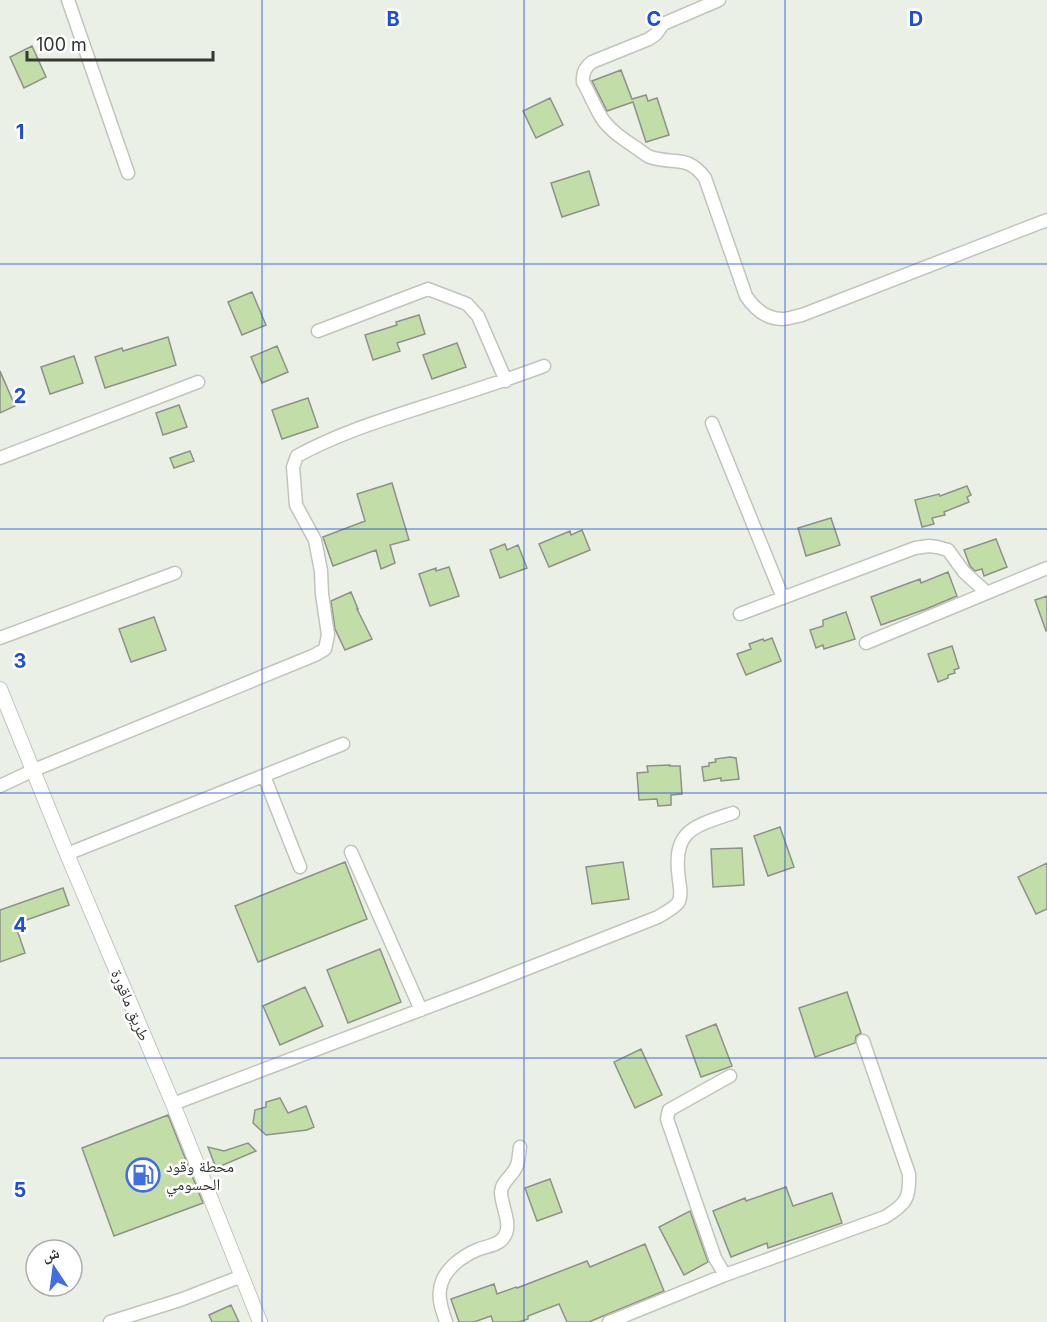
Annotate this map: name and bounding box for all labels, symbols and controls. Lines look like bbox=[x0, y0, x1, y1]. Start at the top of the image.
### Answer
text: B bbox=[386, 7, 400, 31]
text: C bbox=[647, 7, 661, 31]
text: D bbox=[909, 7, 923, 31]
scale bar bbox=[27, 24, 213, 62]
text: 100 m bbox=[36, 34, 87, 55]
text: 1 bbox=[16, 120, 24, 144]
text: 2 bbox=[14, 384, 26, 408]
text: 3 bbox=[14, 649, 26, 673]
text: 4 bbox=[13, 913, 27, 937]
street label: طريق ماقورة bbox=[106, 966, 155, 1044]
place label: محطة وقود الحسومي bbox=[166, 1156, 234, 1197]
fuel station icon: محطة وقود الحسومي bbox=[125, 1157, 161, 1193]
text: 5 bbox=[14, 1178, 26, 1202]
north arrow bbox=[24, 1238, 84, 1298]
text: ش bbox=[40, 1242, 61, 1265]

